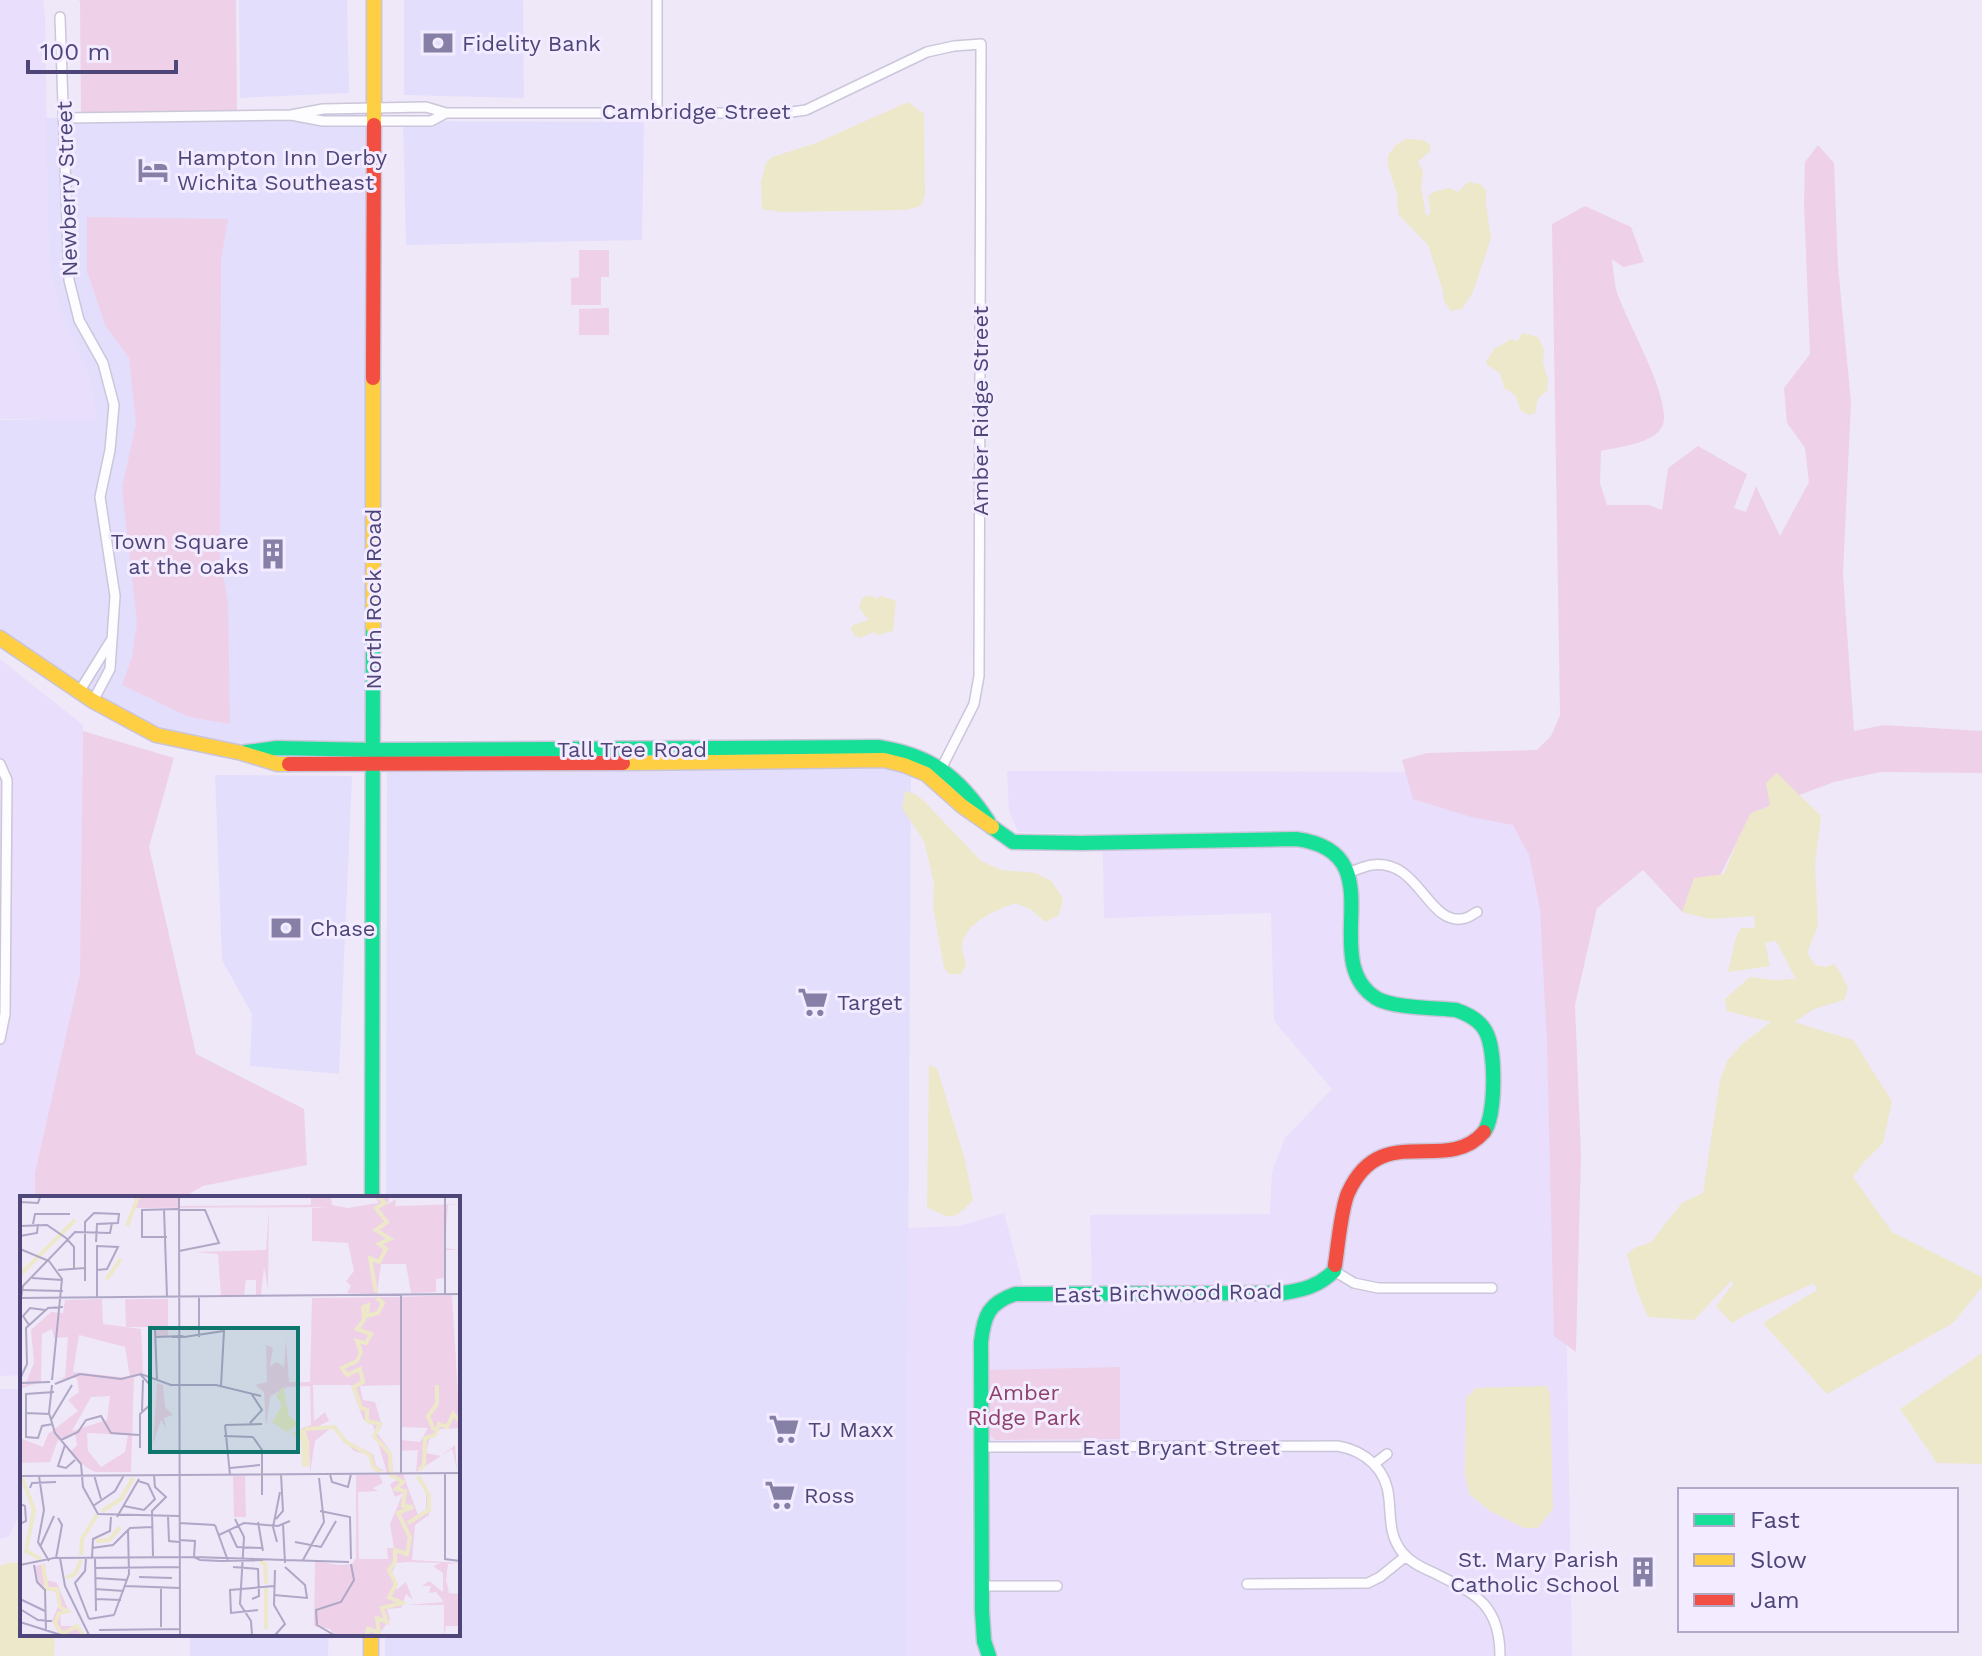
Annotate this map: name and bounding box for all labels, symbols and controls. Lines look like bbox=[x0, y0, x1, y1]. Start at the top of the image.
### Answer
scale bar bbox=[28, 24, 176, 74]
bank icon: Fidelity Bank bbox=[421, 26, 455, 60]
place label: Fidelity Bank bbox=[462, 31, 601, 56]
text: 100 m bbox=[40, 38, 110, 66]
street label: Cambridge Street bbox=[601, 99, 791, 124]
street label: Newberry Street bbox=[51, 101, 83, 277]
place label: Hampton Inn Derby Wichita Southeast bbox=[177, 145, 388, 195]
hotel icon: Hampton Inn Derby Wichita Southeast bbox=[136, 153, 170, 187]
street label: Amber Ridge Street bbox=[968, 306, 993, 516]
street label: North Rock Road bbox=[361, 509, 386, 689]
place label: Town Square at the oaks bbox=[111, 529, 249, 579]
building icon: Town Square at the oaks bbox=[256, 537, 290, 571]
street label: Tall Tree Road bbox=[557, 737, 707, 762]
bank icon: Chase bbox=[269, 911, 303, 945]
place label: Chase bbox=[310, 916, 375, 941]
supermarket icon: Target bbox=[796, 985, 830, 1019]
place label: Target bbox=[837, 990, 902, 1015]
inset map bbox=[20, 1196, 460, 1636]
street label: East Birchwood Road bbox=[1053, 1279, 1283, 1307]
park label: Amber Ridge Park bbox=[967, 1380, 1081, 1430]
supermarket icon: TJ Maxx bbox=[767, 1412, 801, 1446]
place label: TJ Maxx bbox=[808, 1417, 894, 1442]
street label: East Bryant Street bbox=[1082, 1435, 1280, 1460]
supermarket icon: Ross bbox=[763, 1478, 797, 1512]
place label: Ross bbox=[804, 1483, 855, 1508]
legend bbox=[1678, 1488, 1958, 1632]
text: Fast bbox=[1750, 1506, 1800, 1534]
text: Slow bbox=[1750, 1546, 1807, 1574]
place label: St. Mary Parish Catholic School bbox=[1450, 1547, 1619, 1597]
building icon: St. Mary Parish Catholic School bbox=[1626, 1555, 1660, 1589]
text: Jam bbox=[1750, 1586, 1800, 1614]

